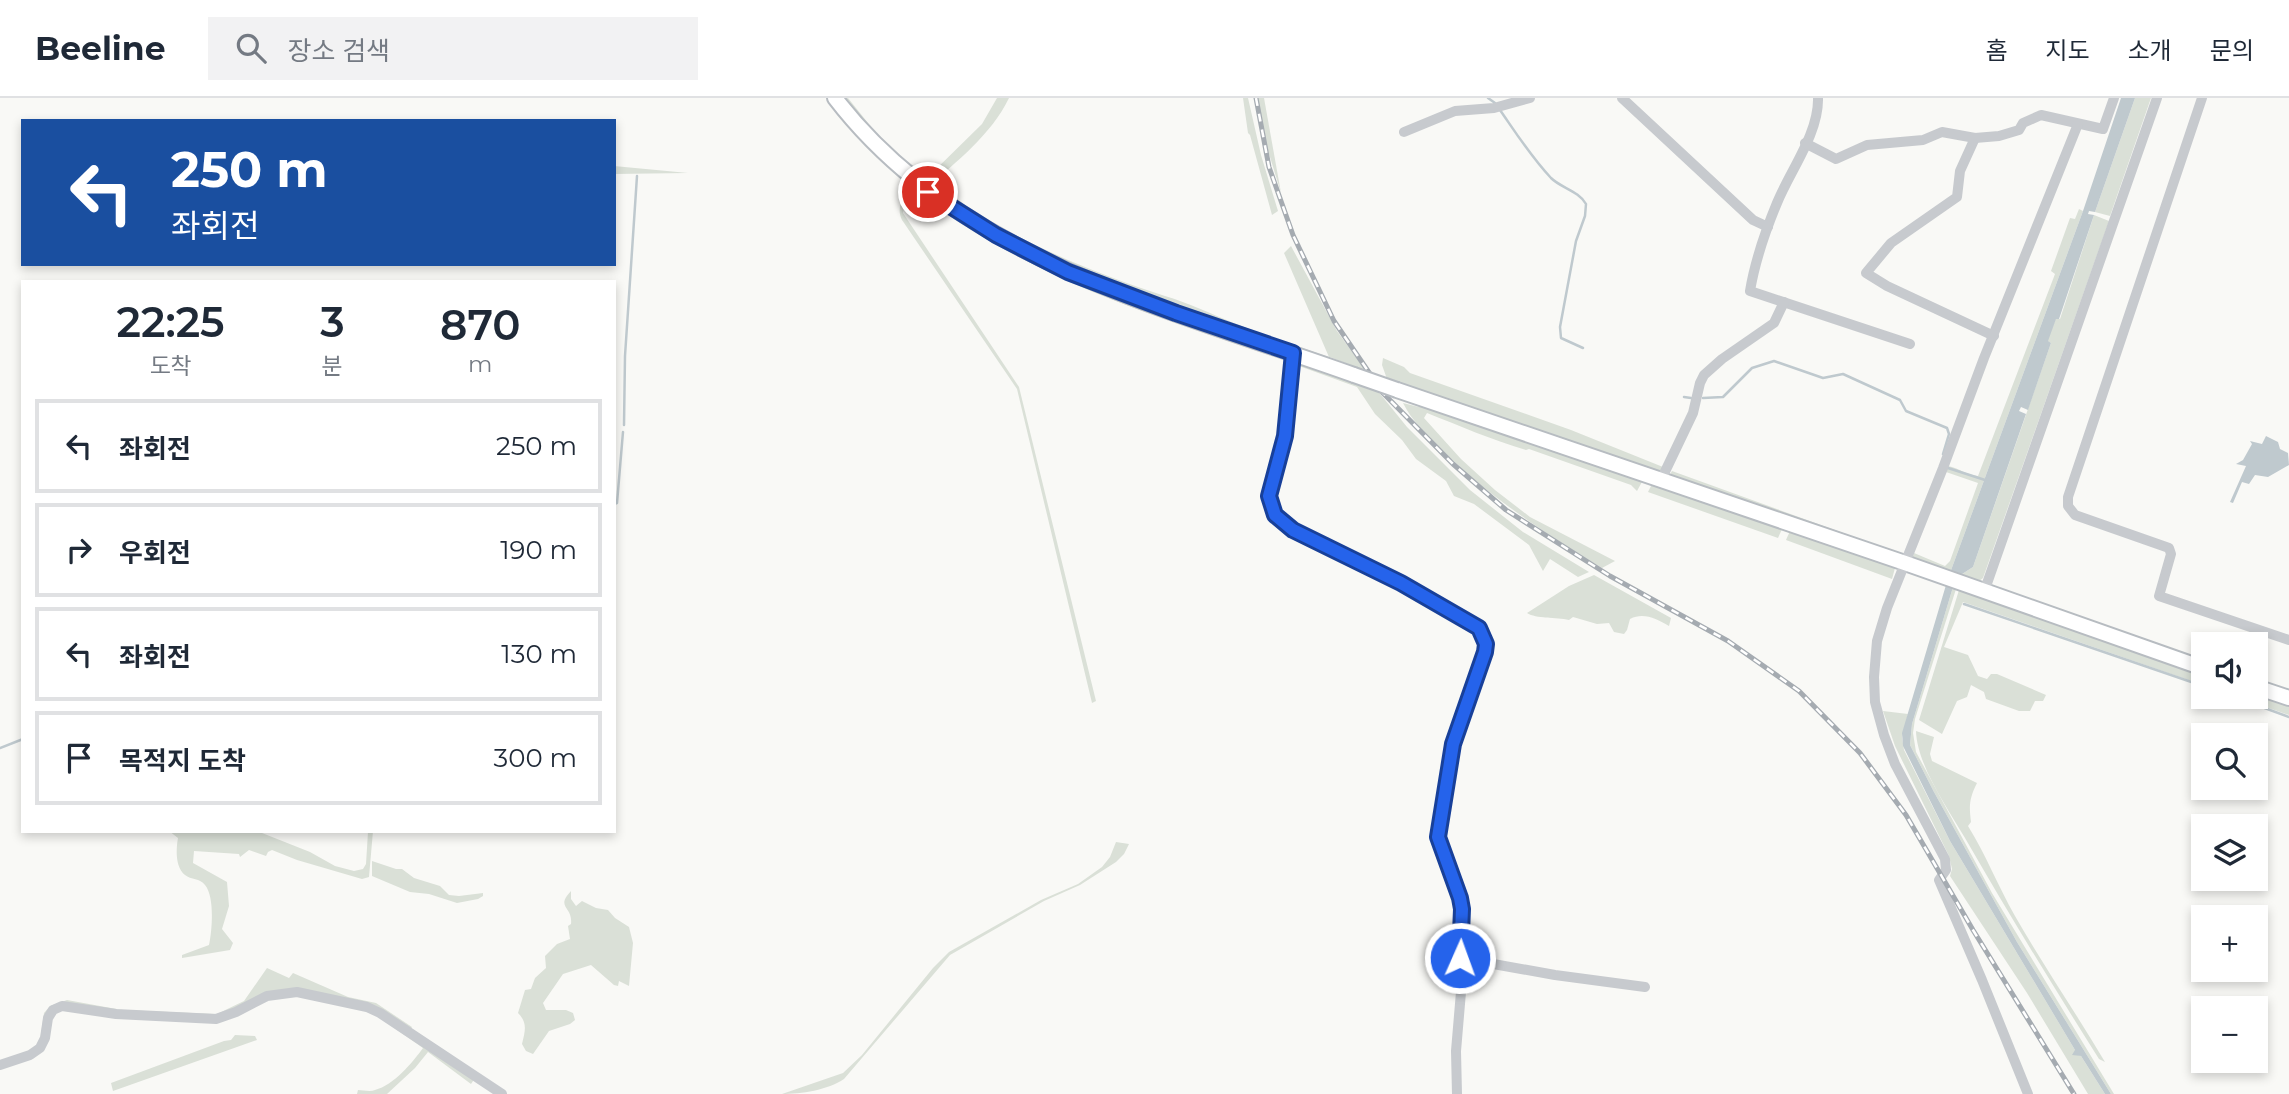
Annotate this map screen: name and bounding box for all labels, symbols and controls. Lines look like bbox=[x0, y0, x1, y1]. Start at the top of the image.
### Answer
search box bbox=[208, 17, 698, 80]
text: Beeline bbox=[35, 28, 166, 68]
icon: search bbox=[232, 29, 270, 67]
text: 장소 검색 bbox=[288, 35, 390, 67]
text: 홈 bbox=[1985, 36, 2007, 65]
text: 지도 bbox=[2045, 36, 2090, 65]
text: 소개 bbox=[2128, 36, 2172, 65]
text: 문의 bbox=[2210, 36, 2254, 65]
text: 250 m bbox=[171, 140, 328, 199]
icon: left bbox=[56, 147, 147, 238]
pin bbox=[898, 162, 958, 222]
icon: arrive bbox=[909, 173, 947, 211]
text: 좌회전 bbox=[171, 206, 259, 245]
text: 22:25 bbox=[117, 296, 225, 348]
text: 3 bbox=[320, 296, 345, 348]
text: 870 bbox=[440, 299, 520, 351]
text: m bbox=[468, 350, 492, 378]
text: 도착 bbox=[149, 352, 192, 380]
text: 분 bbox=[322, 352, 343, 380]
icon: left bbox=[60, 427, 98, 465]
text: 250 m bbox=[496, 430, 577, 462]
text: 좌회전 bbox=[119, 433, 191, 465]
icon: right bbox=[60, 531, 98, 569]
text: 190 m bbox=[500, 534, 577, 566]
text: 우회전 bbox=[119, 537, 191, 569]
map controls bbox=[2191, 632, 2268, 1073]
button: sound bbox=[2191, 632, 2268, 709]
icon: left bbox=[60, 635, 98, 673]
text: 130 m bbox=[501, 638, 577, 670]
text: 좌회전 bbox=[119, 641, 191, 673]
button: search bbox=[2191, 723, 2268, 800]
icon: arrive bbox=[60, 739, 98, 777]
text: 300 m bbox=[494, 742, 577, 774]
text: 목적지 도착 bbox=[119, 745, 246, 777]
button: layers bbox=[2191, 814, 2268, 891]
button: + bbox=[2191, 905, 2268, 982]
position arrow bbox=[1423, 921, 1497, 995]
button: − bbox=[2191, 996, 2268, 1073]

